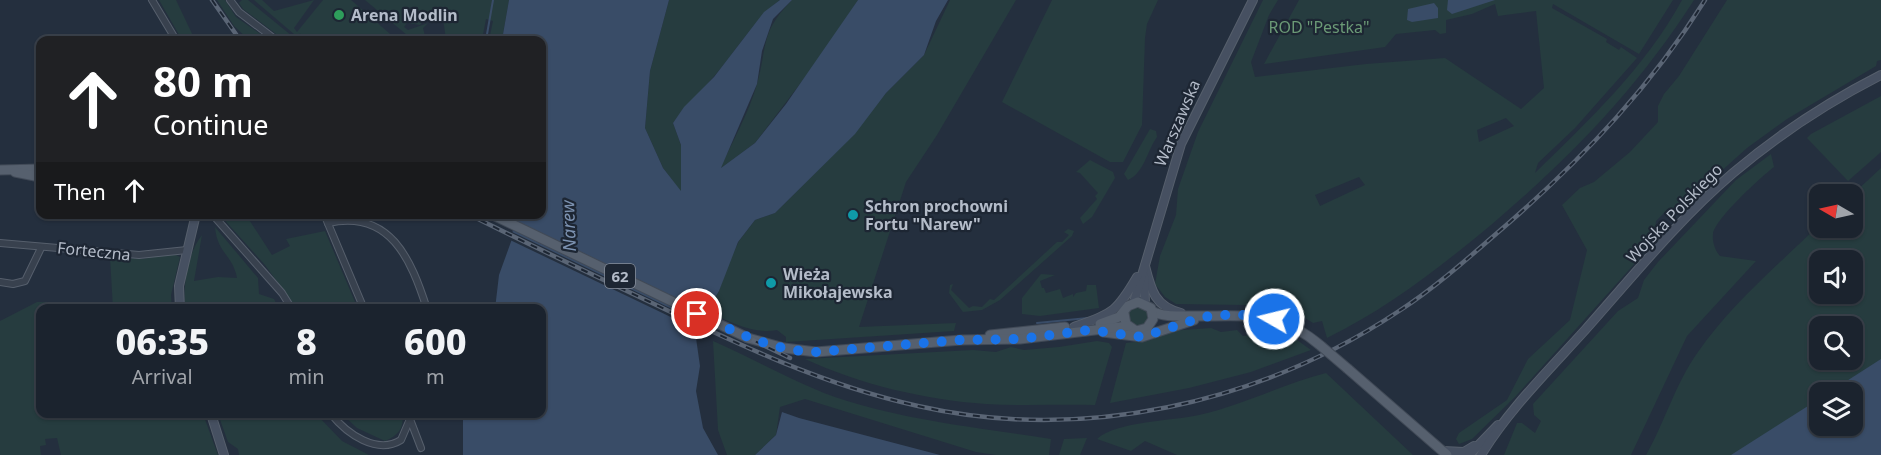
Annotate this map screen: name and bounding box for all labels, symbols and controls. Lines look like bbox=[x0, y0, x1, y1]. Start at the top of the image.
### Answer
place label: Arena Modlin bbox=[351, 4, 458, 26]
marker: Arena Modlin bbox=[332, 8, 346, 22]
park label: ROD "Pestka" bbox=[1269, 16, 1369, 38]
text: 80 m bbox=[153, 52, 253, 109]
icon: ahead bbox=[54, 60, 132, 138]
street label: Warszawska bbox=[1149, 76, 1205, 170]
text: Continue bbox=[153, 106, 268, 143]
street label: Wojska Polskiego bbox=[1621, 159, 1727, 267]
icon: ahead bbox=[118, 174, 151, 207]
text: Then bbox=[54, 176, 106, 206]
north arrow bbox=[1809, 184, 1863, 238]
map controls bbox=[1809, 184, 1863, 436]
place label: Schron prochowni Fortu "Narew" bbox=[865, 195, 1008, 235]
water label: Narew bbox=[555, 199, 581, 252]
marker: Schron prochowni Fortu "Narew" bbox=[846, 208, 860, 222]
street label: Forteczna bbox=[56, 236, 132, 266]
button: sound bbox=[1809, 250, 1863, 304]
place label: Wieża Mikołajewska bbox=[783, 263, 893, 303]
road number: 62 bbox=[605, 264, 635, 288]
marker: Wieża Mikołajewska bbox=[764, 276, 778, 290]
position arrow bbox=[1242, 287, 1306, 351]
pin bbox=[671, 288, 722, 339]
icon: arrive bbox=[680, 297, 713, 330]
button: search bbox=[1809, 316, 1863, 370]
text: 06:35 bbox=[115, 317, 209, 366]
text: 8 bbox=[296, 317, 317, 366]
text: 600 bbox=[404, 317, 467, 366]
text: Arrival bbox=[132, 363, 193, 390]
text: min bbox=[288, 363, 325, 390]
text: m bbox=[426, 363, 445, 390]
button: layers bbox=[1809, 382, 1863, 436]

